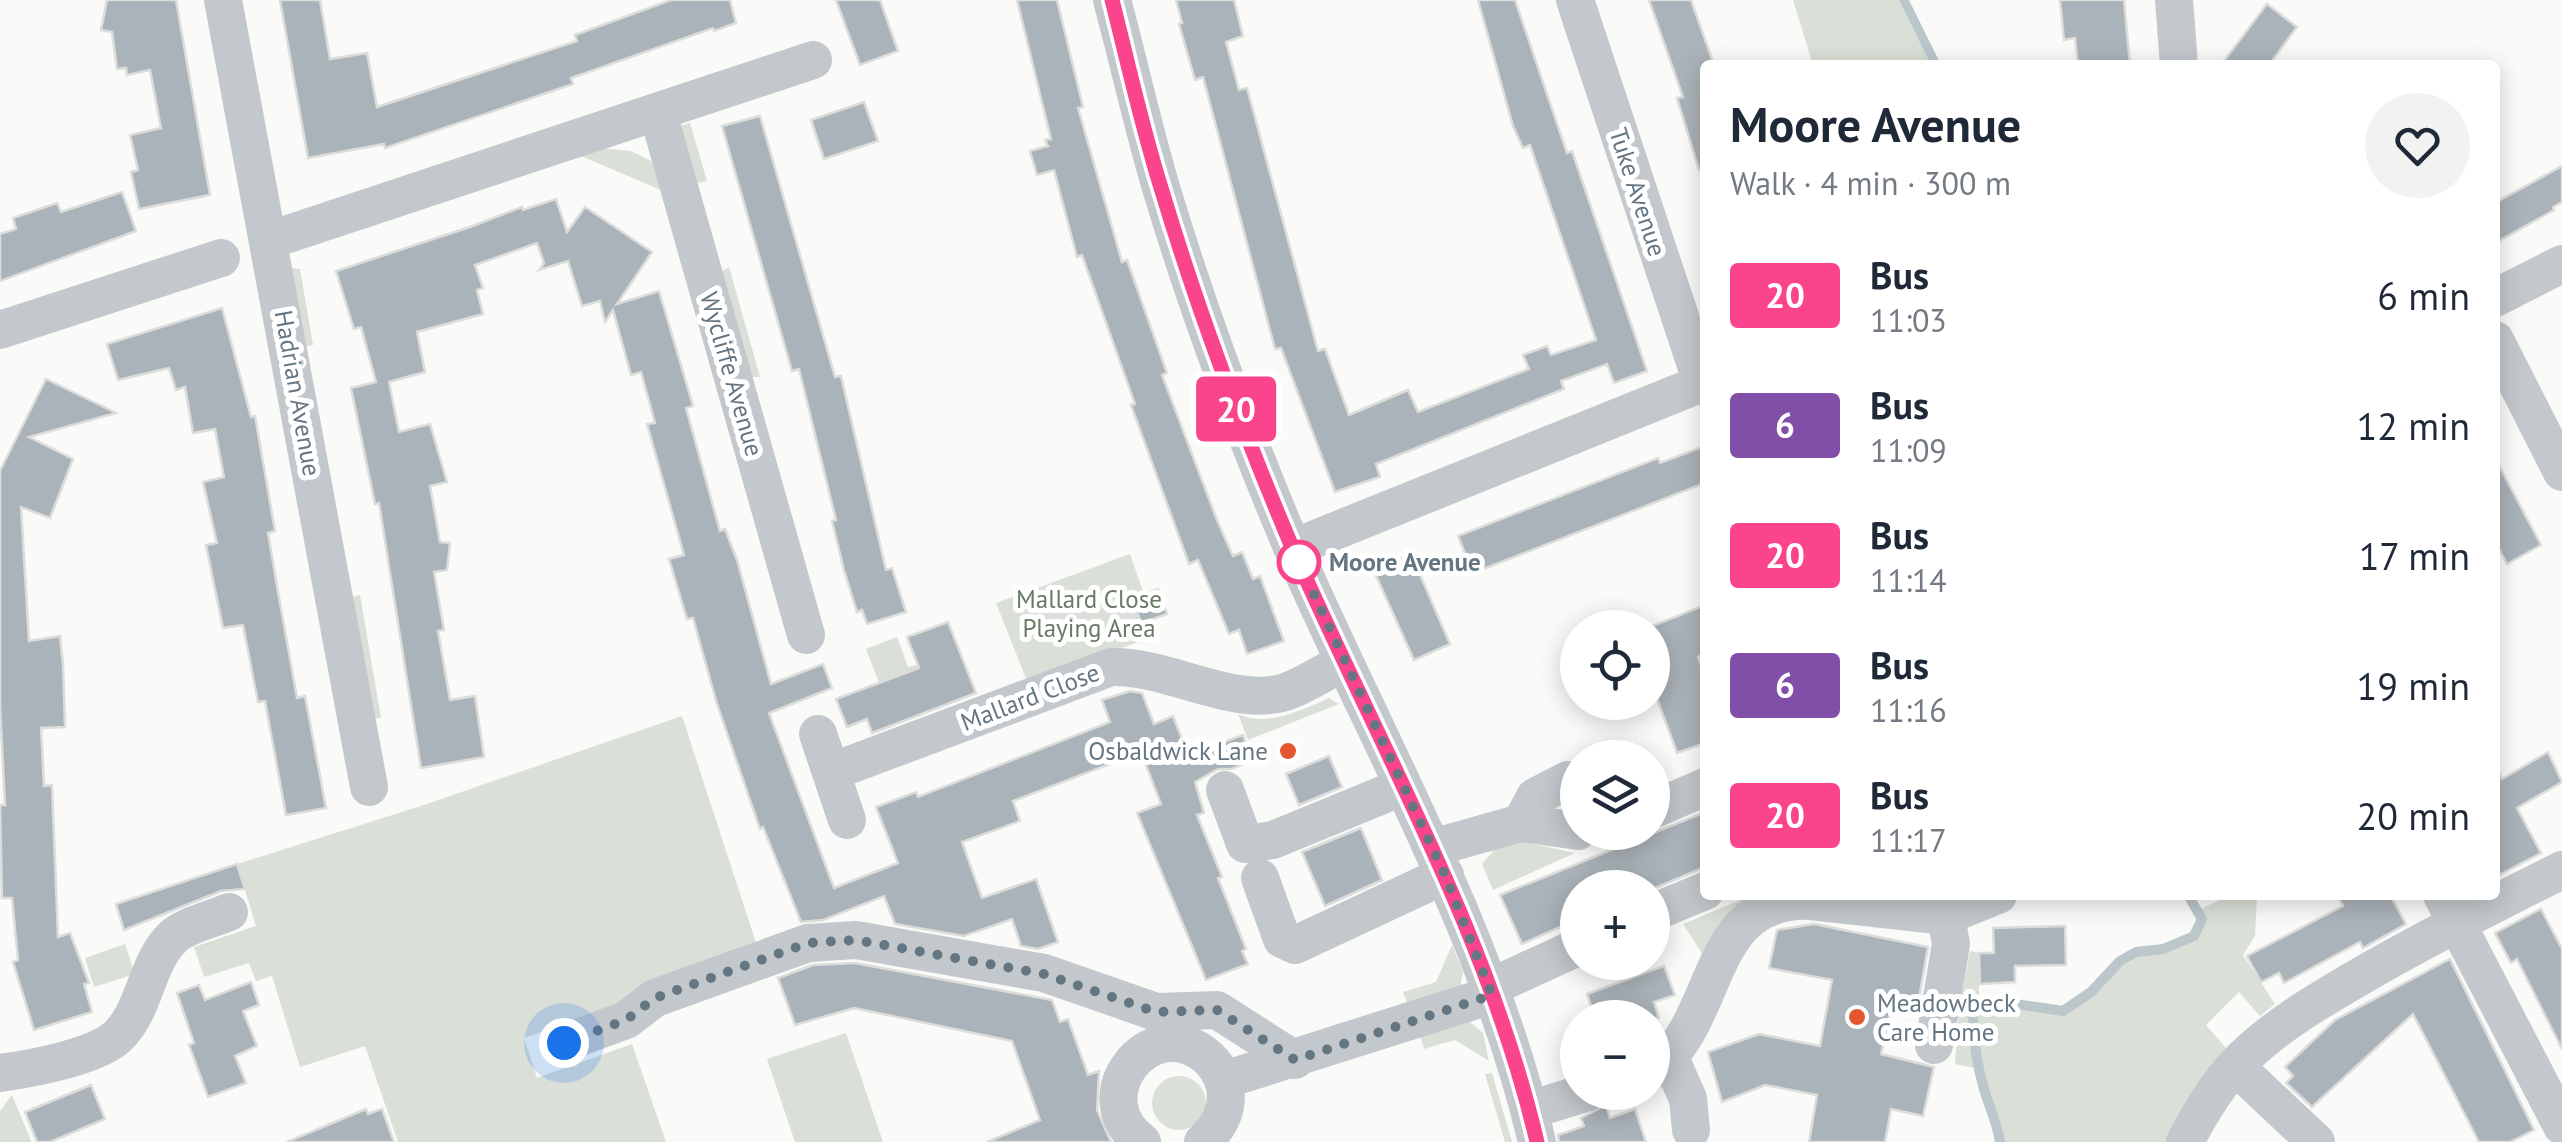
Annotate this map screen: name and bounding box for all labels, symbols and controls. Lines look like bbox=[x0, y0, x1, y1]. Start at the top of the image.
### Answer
text: Moore Avenue bbox=[1730, 93, 2021, 155]
button: heart bbox=[2365, 93, 2470, 198]
street label: Tuke Avenue bbox=[1602, 124, 1674, 260]
text: Walk · 4 min · 300 m bbox=[1730, 162, 2011, 204]
text: Bus bbox=[1870, 250, 1929, 299]
text: 6 min bbox=[2377, 271, 2470, 320]
text: 20 bbox=[1765, 272, 1805, 318]
street label: Wycliffe Avenue bbox=[693, 288, 771, 460]
text: 11:03 bbox=[1870, 299, 1947, 341]
street label: Hadrian Avenue bbox=[268, 308, 328, 478]
line badge: 20 bbox=[1191, 376, 1281, 442]
text: Bus bbox=[1870, 380, 1929, 429]
text: 20 bbox=[1216, 386, 1256, 432]
text: 12 min bbox=[2357, 401, 2470, 450]
text: 6 bbox=[1775, 402, 1795, 448]
text: 11:09 bbox=[1870, 429, 1947, 471]
text: Bus bbox=[1870, 510, 1929, 559]
text: 17 min bbox=[2359, 531, 2470, 580]
text: 20 bbox=[1765, 532, 1805, 578]
marker: Moore Avenue bbox=[1278, 541, 1320, 583]
place label: Moore Avenue bbox=[1329, 546, 1481, 578]
text: 11:14 bbox=[1870, 559, 1947, 601]
park label: Mallard Close Playing Area bbox=[1016, 583, 1162, 644]
map controls bbox=[1560, 610, 1670, 1110]
button: locate bbox=[1560, 610, 1670, 720]
text: Bus bbox=[1870, 640, 1929, 689]
street label: Mallard Close bbox=[956, 656, 1104, 738]
text: 19 min bbox=[2357, 661, 2470, 710]
text: 6 bbox=[1775, 662, 1795, 708]
text: 11:16 bbox=[1870, 689, 1947, 731]
place label: Osbaldwick Lane bbox=[1088, 735, 1268, 767]
marker: Osbaldwick Lane bbox=[1277, 740, 1299, 762]
button: layers bbox=[1560, 740, 1670, 850]
text: Bus bbox=[1870, 770, 1929, 819]
text: 20 min bbox=[2357, 791, 2470, 840]
text: 20 bbox=[1765, 792, 1805, 838]
text: 11:17 bbox=[1870, 819, 1947, 861]
button: + bbox=[1560, 870, 1670, 980]
place label: Meadowbeck Care Home bbox=[1877, 987, 2016, 1048]
button: − bbox=[1560, 1000, 1670, 1110]
marker: Meadowbeck Care Home bbox=[1846, 1006, 1868, 1028]
your location bbox=[539, 1018, 589, 1068]

